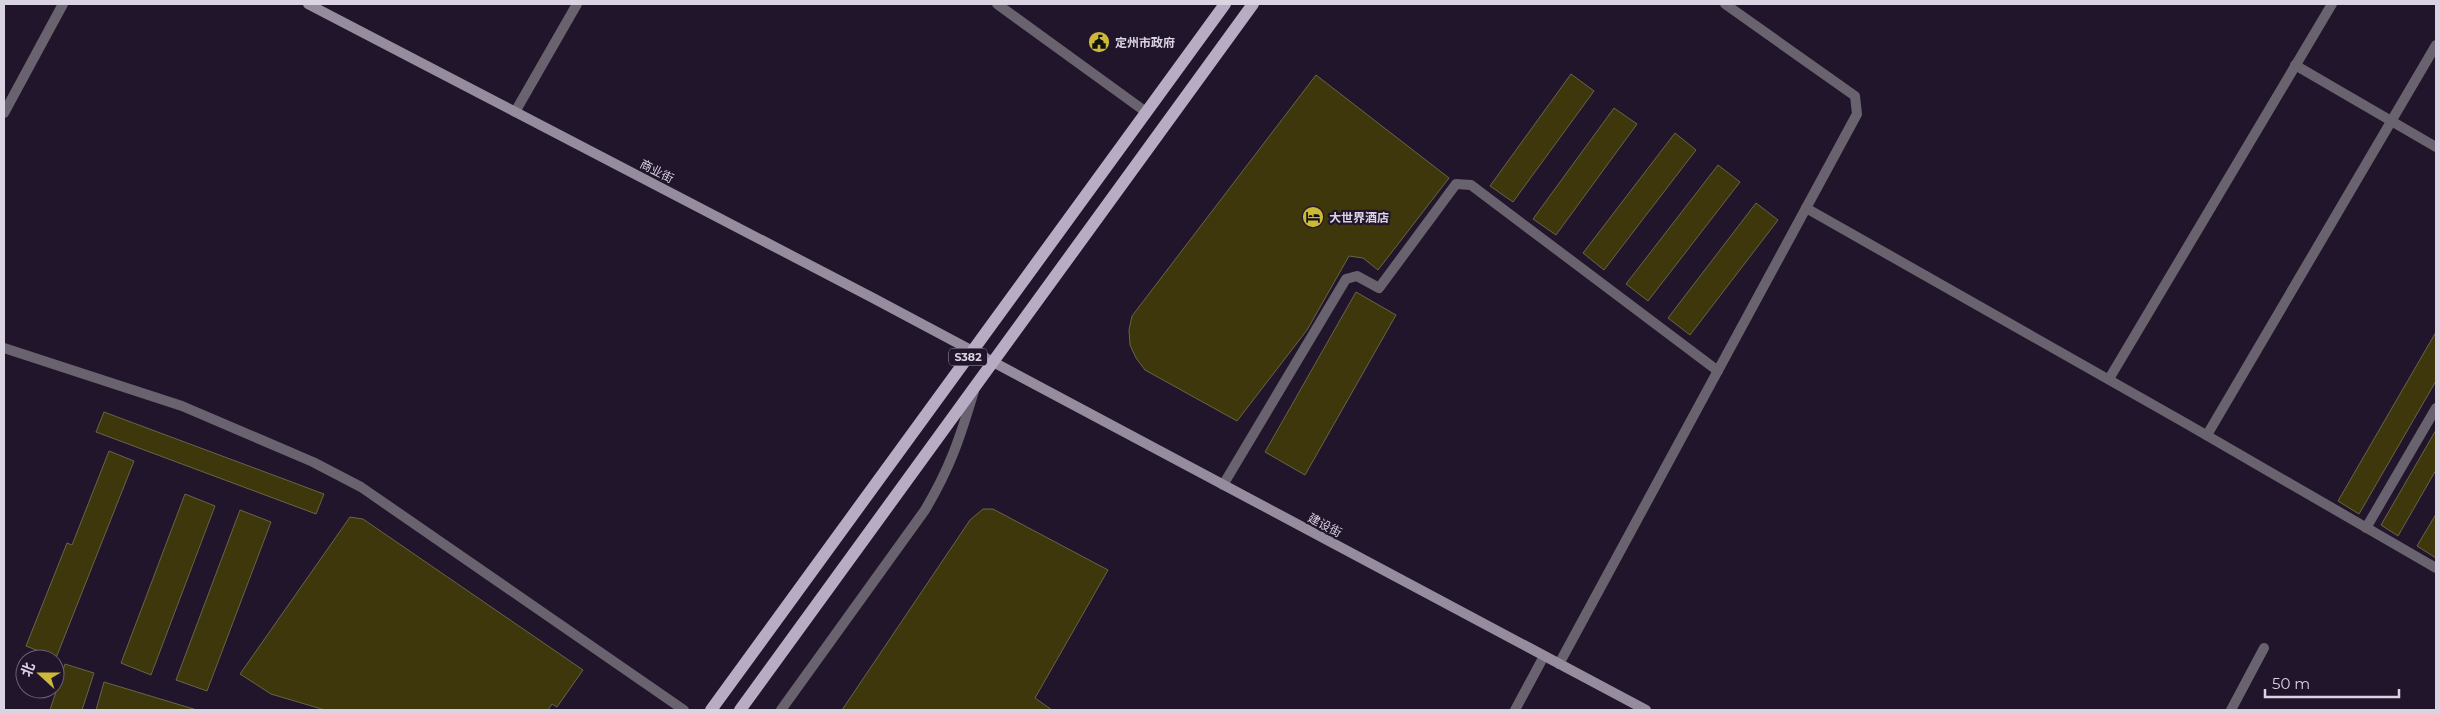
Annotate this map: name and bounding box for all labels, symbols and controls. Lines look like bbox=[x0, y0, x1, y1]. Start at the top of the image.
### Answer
public building icon: 定州市政府 bbox=[1087, 30, 1111, 54]
place label: 定州市政府 bbox=[1115, 35, 1175, 50]
street label: 商业街 bbox=[638, 156, 676, 186]
hotel icon: 大世界酒店 bbox=[1301, 205, 1325, 229]
place label: 大世界酒店 bbox=[1329, 210, 1389, 225]
road number: S382 bbox=[949, 348, 987, 366]
street label: 建设街 bbox=[1306, 510, 1344, 540]
north arrow bbox=[15, 649, 65, 699]
text: 北 bbox=[17, 660, 39, 679]
scale bar bbox=[2265, 666, 2399, 698]
text: 50 m bbox=[2272, 674, 2310, 693]

